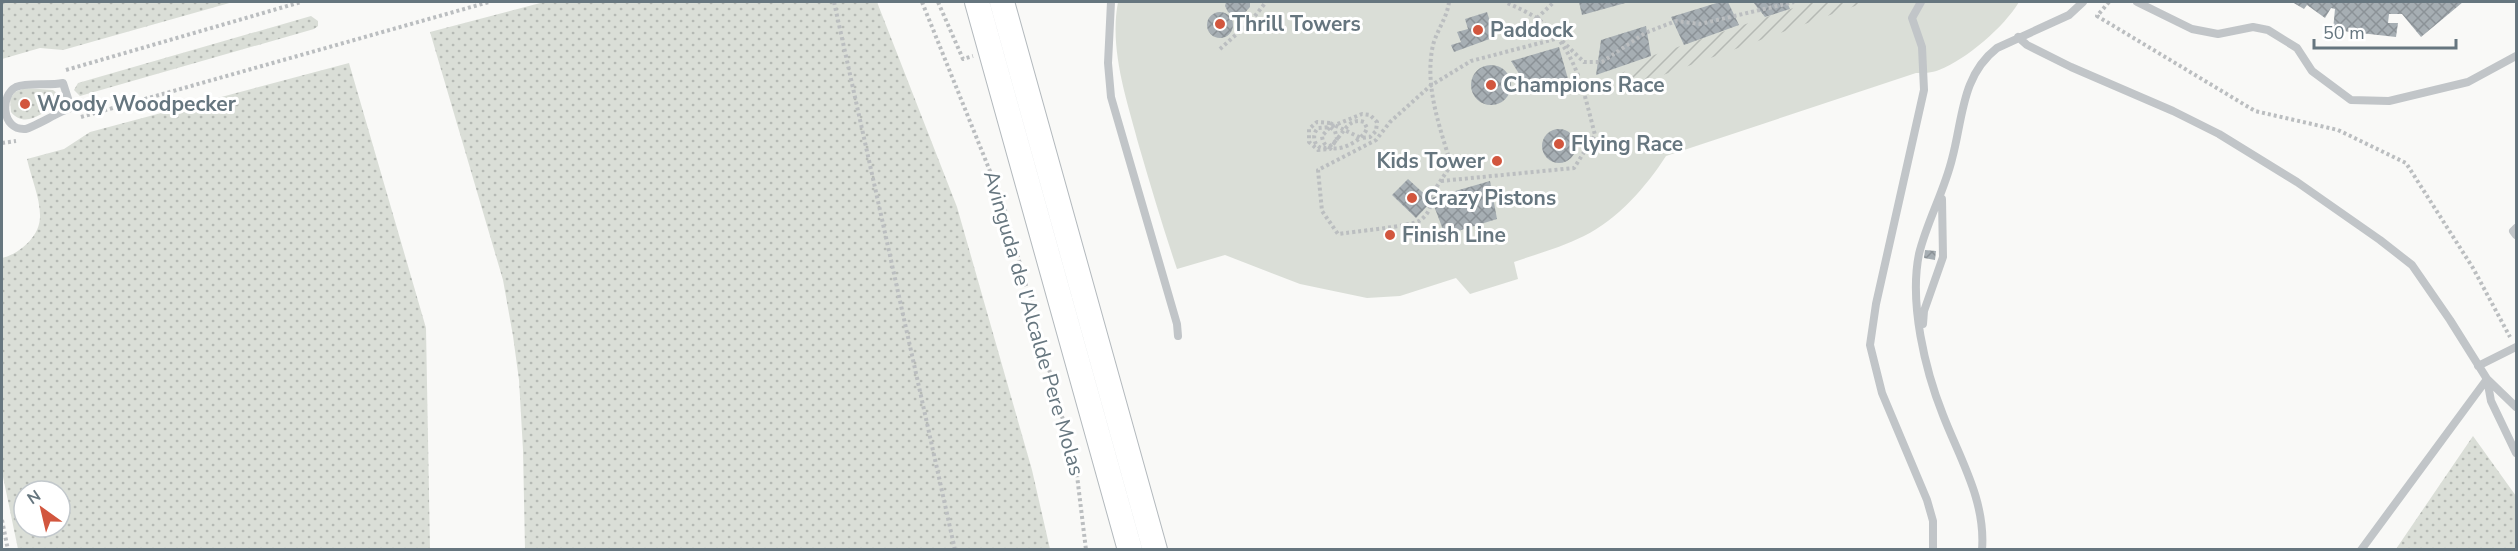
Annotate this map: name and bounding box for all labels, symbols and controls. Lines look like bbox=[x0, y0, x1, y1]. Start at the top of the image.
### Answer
place label: Thrill Towers bbox=[1232, 10, 1361, 38]
scale bar bbox=[2314, 12, 2456, 50]
place label: Paddock bbox=[1490, 16, 1574, 44]
marker: Thrill Towers bbox=[1213, 17, 1227, 31]
text: 50 m bbox=[2323, 21, 2365, 45]
marker: Paddock bbox=[1471, 23, 1485, 37]
place label: Champions Race bbox=[1503, 71, 1665, 99]
marker: Champions Race bbox=[1484, 78, 1498, 92]
place label: Woody Woodpecker bbox=[37, 90, 237, 118]
marker: Woody Woodpecker bbox=[18, 97, 32, 111]
place label: Flying Race bbox=[1571, 130, 1683, 158]
marker: Flying Race bbox=[1552, 137, 1566, 151]
place label: Kids Tower bbox=[1377, 147, 1486, 175]
marker: Kids Tower bbox=[1490, 154, 1504, 168]
street label: Avinguda de l'Alcalde Pere Molas bbox=[977, 167, 1091, 479]
place label: Crazy Pistons bbox=[1424, 184, 1556, 212]
marker: Crazy Pistons bbox=[1405, 191, 1419, 205]
place label: Finish Line bbox=[1402, 221, 1506, 249]
marker: Finish Line bbox=[1383, 228, 1397, 242]
north arrow bbox=[12, 479, 72, 539]
text: N bbox=[23, 485, 45, 510]

